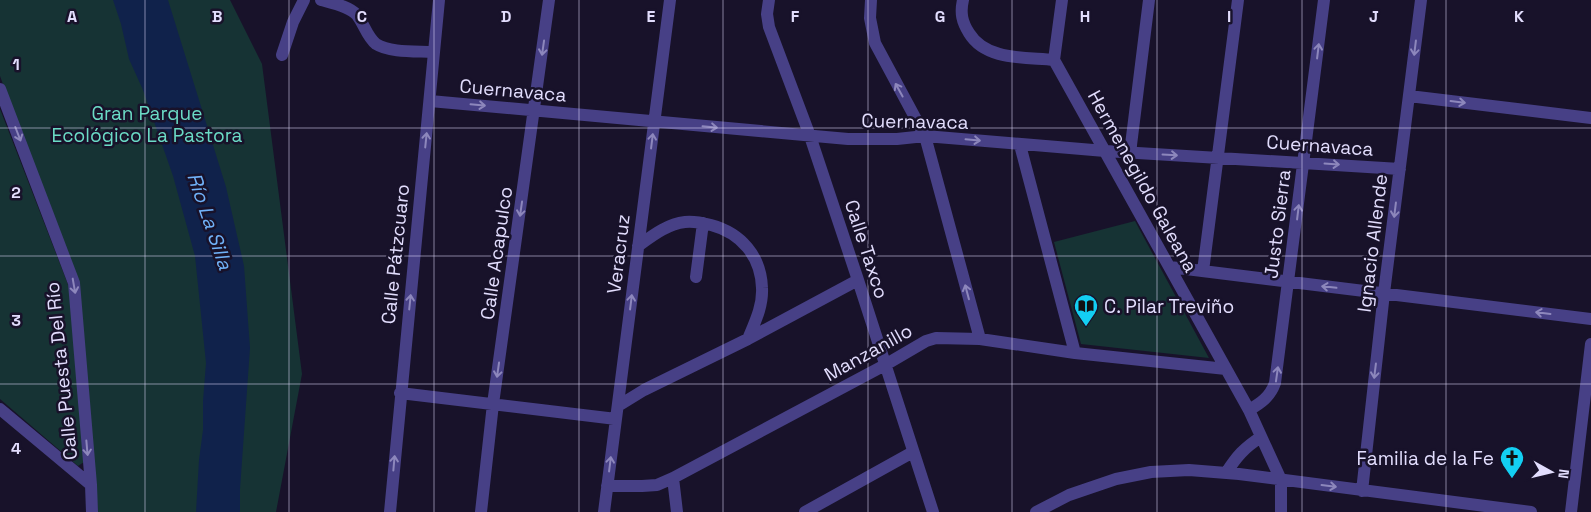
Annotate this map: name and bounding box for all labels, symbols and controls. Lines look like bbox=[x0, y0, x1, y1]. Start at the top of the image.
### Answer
text: A bbox=[67, 6, 77, 27]
text: B bbox=[212, 6, 222, 27]
text: C bbox=[357, 6, 367, 27]
text: D bbox=[501, 6, 511, 27]
text: E bbox=[647, 6, 656, 27]
text: F bbox=[791, 6, 800, 27]
text: G bbox=[935, 6, 945, 27]
text: H bbox=[1080, 6, 1090, 27]
text: I bbox=[1227, 6, 1231, 27]
text: J bbox=[1369, 6, 1379, 27]
text: K bbox=[1514, 6, 1524, 27]
one-way arrow bbox=[538, 40, 548, 56]
one-way arrow bbox=[1410, 40, 1420, 56]
one-way arrow bbox=[1313, 44, 1323, 60]
text: 1 bbox=[12, 54, 20, 75]
street label: Cuernavaca bbox=[458, 73, 568, 108]
one-way arrow bbox=[894, 82, 904, 97]
street label: Hermenegildo Galeana bbox=[1082, 86, 1203, 277]
one-way arrow bbox=[1449, 97, 1465, 107]
park label: Gran Parque Ecológico La Pastora bbox=[52, 101, 243, 148]
one-way arrow bbox=[470, 101, 486, 110]
street label: Cuernavaca bbox=[861, 108, 969, 135]
one-way arrow bbox=[701, 122, 717, 132]
one-way arrow bbox=[14, 127, 23, 142]
street label: Cuernavaca bbox=[1266, 129, 1374, 162]
one-way arrow bbox=[421, 132, 431, 148]
one-way arrow bbox=[647, 134, 657, 150]
one-way arrow bbox=[965, 136, 981, 145]
one-way arrow bbox=[1162, 150, 1178, 159]
one-way arrow bbox=[1324, 159, 1340, 169]
street label: Justo Sierra bbox=[1258, 168, 1297, 280]
water label: Río La Silla bbox=[181, 169, 239, 273]
street label: Ignacio Allende bbox=[1352, 172, 1393, 314]
text: 2 bbox=[11, 182, 21, 203]
street label: Calle Pátzcuaro bbox=[376, 183, 415, 325]
street label: Calle Acapulco bbox=[475, 185, 518, 321]
street label: Calle Taxco bbox=[839, 197, 894, 302]
one-way arrow bbox=[515, 201, 525, 217]
one-way arrow bbox=[1390, 201, 1400, 217]
one-way arrow bbox=[1293, 205, 1303, 221]
street label: Veracruz bbox=[601, 213, 636, 295]
one-way arrow bbox=[70, 278, 80, 294]
street label: Calle Puesta Del Río bbox=[40, 281, 83, 461]
one-way arrow bbox=[1322, 282, 1338, 292]
one-way arrow bbox=[962, 285, 972, 301]
library icon: C. Pilar Treviño bbox=[1073, 293, 1099, 327]
one-way arrow bbox=[405, 294, 414, 310]
place label: C. Pilar Treviño bbox=[1104, 294, 1234, 319]
one-way arrow bbox=[626, 295, 636, 311]
one-way arrow bbox=[1535, 308, 1551, 318]
text: 3 bbox=[11, 310, 21, 331]
street label: Manzanillo bbox=[820, 318, 917, 387]
one-way arrow bbox=[493, 362, 503, 378]
one-way arrow bbox=[1370, 363, 1380, 379]
one-way arrow bbox=[1272, 366, 1282, 382]
text: 4 bbox=[11, 438, 21, 459]
one-way arrow bbox=[83, 440, 92, 456]
church icon: Familia de la Fe bbox=[1499, 445, 1525, 479]
place label: Familia de la Fe bbox=[1357, 446, 1494, 471]
north arrow bbox=[1526, 447, 1576, 497]
one-way arrow bbox=[389, 456, 399, 472]
one-way arrow bbox=[605, 456, 615, 472]
text: N bbox=[1554, 468, 1573, 480]
one-way arrow bbox=[1321, 482, 1337, 492]

